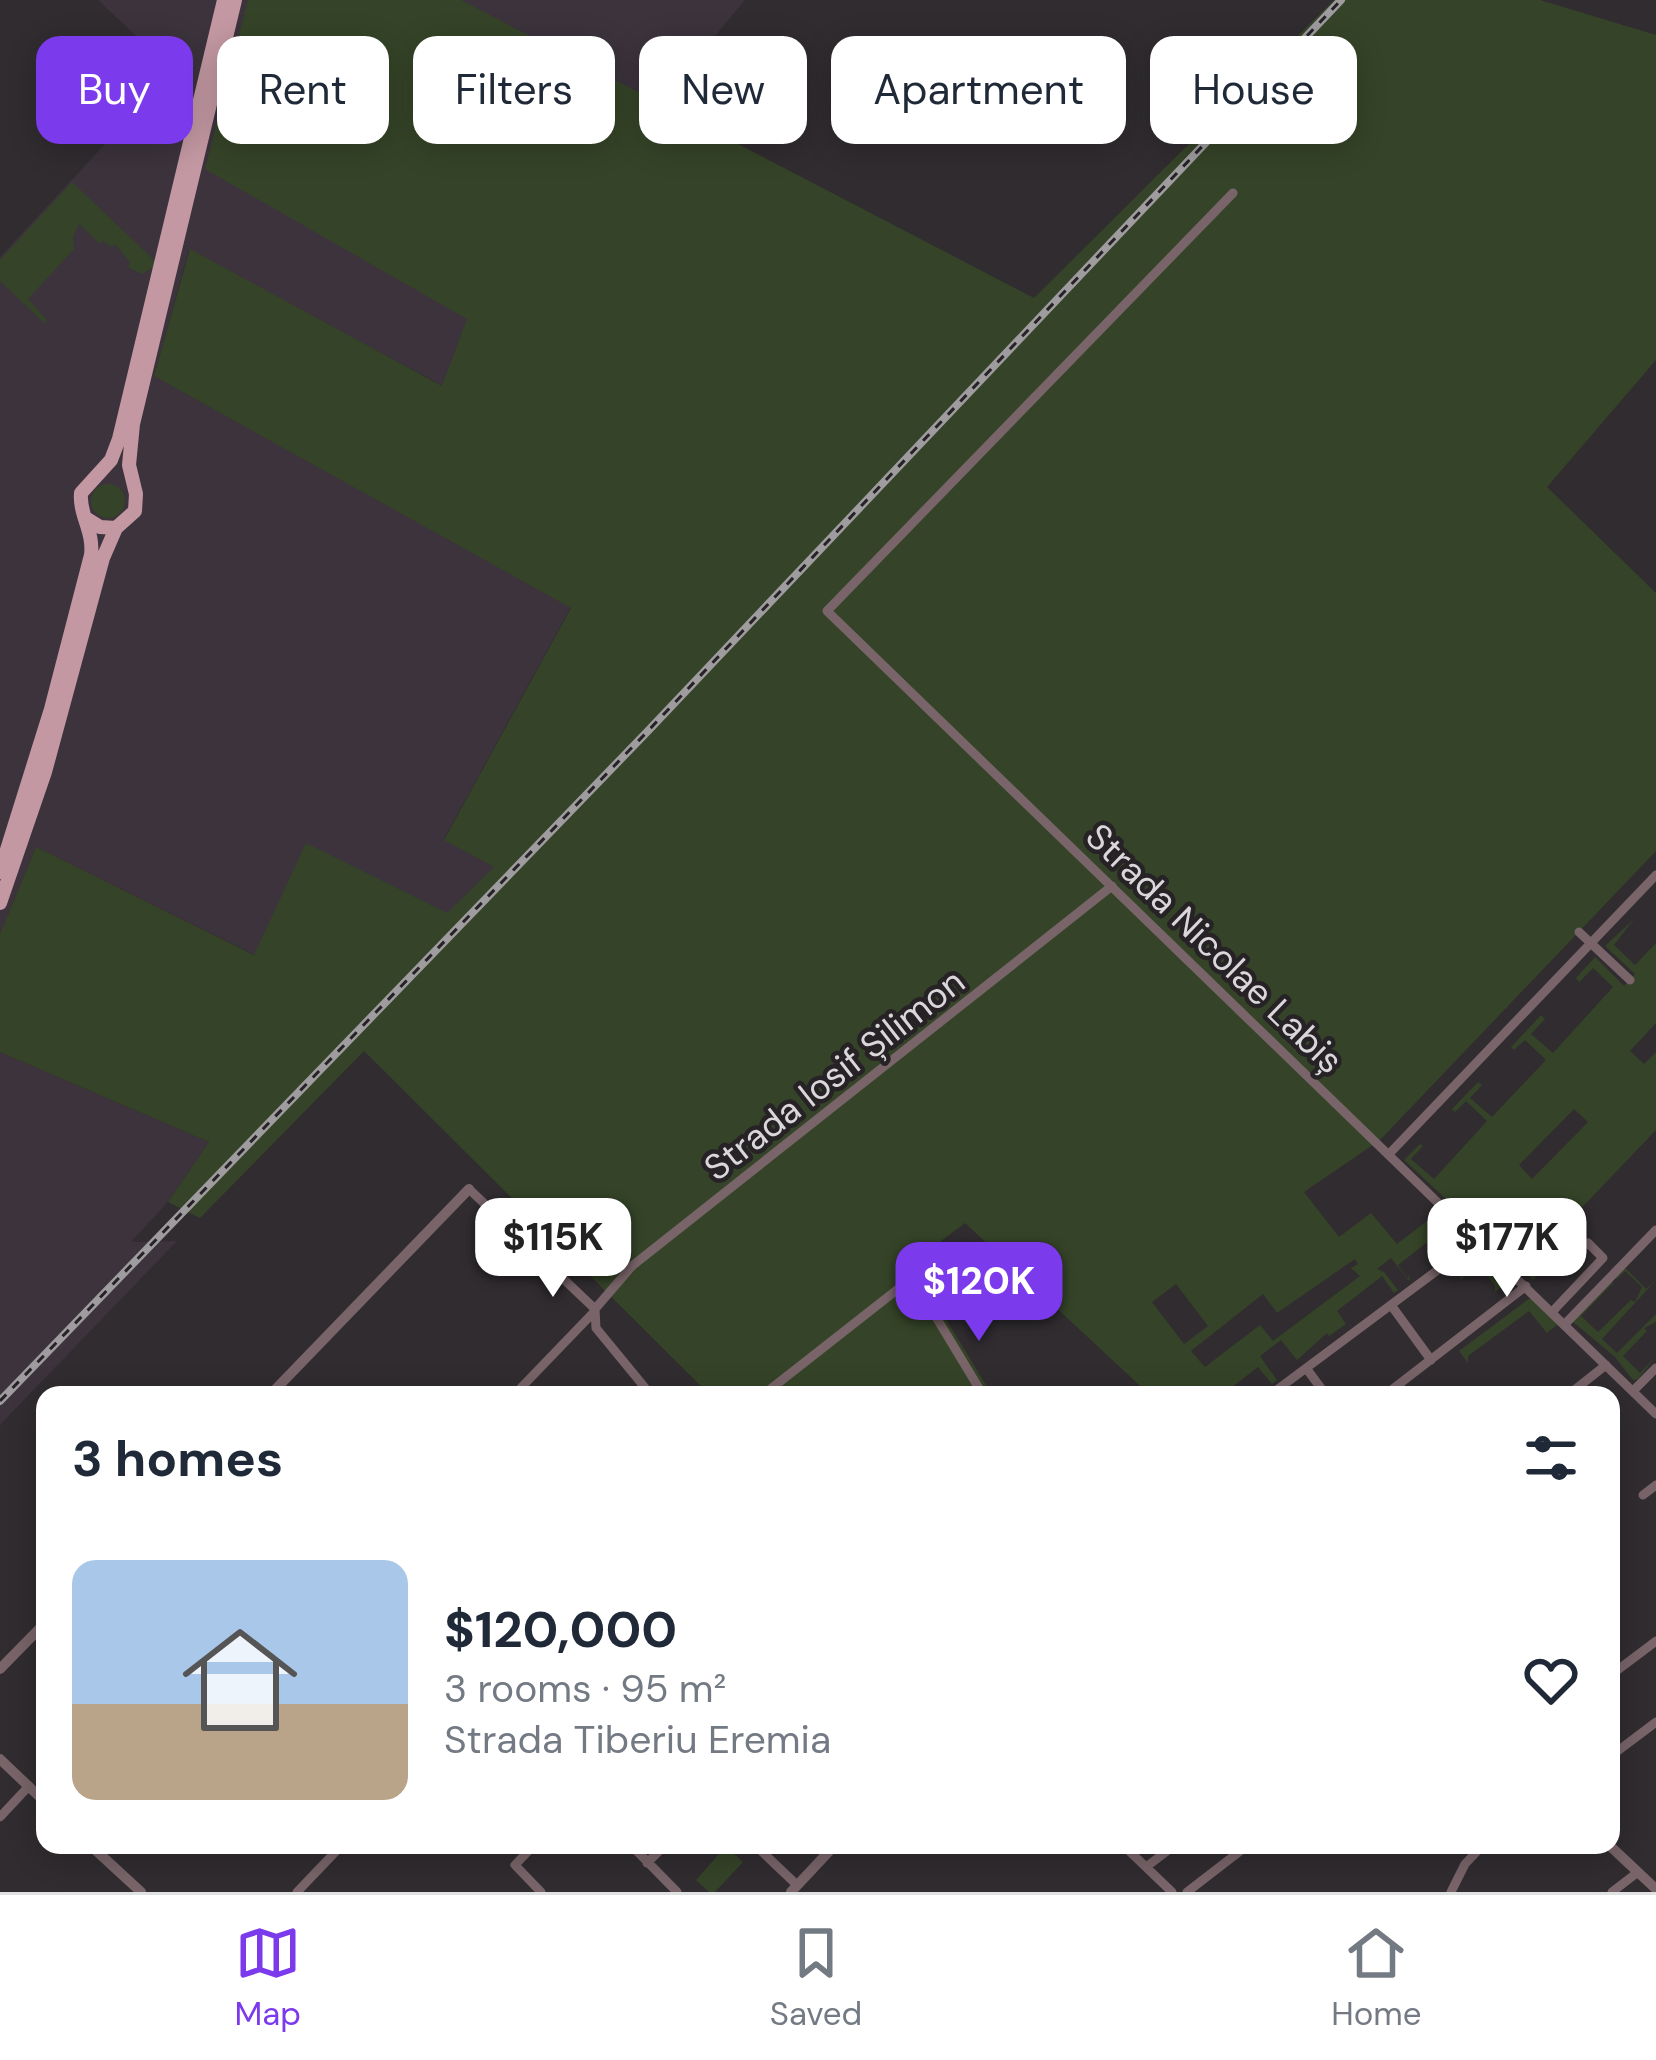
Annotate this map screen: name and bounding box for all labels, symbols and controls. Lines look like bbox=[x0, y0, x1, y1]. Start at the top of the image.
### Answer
chip: Buy bbox=[36, 36, 193, 144]
chip: Rent bbox=[217, 36, 389, 144]
chip: Filters bbox=[413, 36, 615, 144]
chip: New bbox=[639, 36, 807, 144]
chip: Apartment bbox=[831, 36, 1126, 144]
chip: House bbox=[1150, 36, 1357, 144]
street label: Strada Nicolae Labiș bbox=[1076, 813, 1353, 1084]
street label: Strada Iosif Șilimon bbox=[694, 958, 974, 1191]
pin: $115K bbox=[469, 1198, 637, 1300]
pin: $177K bbox=[1423, 1198, 1591, 1300]
text: $115K bbox=[502, 1211, 604, 1262]
text: $177K bbox=[1454, 1211, 1560, 1262]
pin: $120K bbox=[895, 1242, 1063, 1344]
text: $120K bbox=[922, 1255, 1036, 1306]
text: 3 homes bbox=[72, 1425, 283, 1492]
icon: filters bbox=[1518, 1425, 1584, 1491]
text: $120,000 bbox=[444, 1596, 677, 1663]
icon: home bbox=[168, 1608, 312, 1752]
icon: heart bbox=[1518, 1647, 1584, 1713]
text: 3 rooms · 95 m² bbox=[444, 1663, 726, 1714]
text: Strada Tiberiu Eremia bbox=[444, 1714, 831, 1765]
tab: Map bbox=[234, 1920, 301, 2035]
tab: Saved bbox=[770, 1920, 862, 2035]
tab: Home bbox=[1331, 1920, 1422, 2035]

